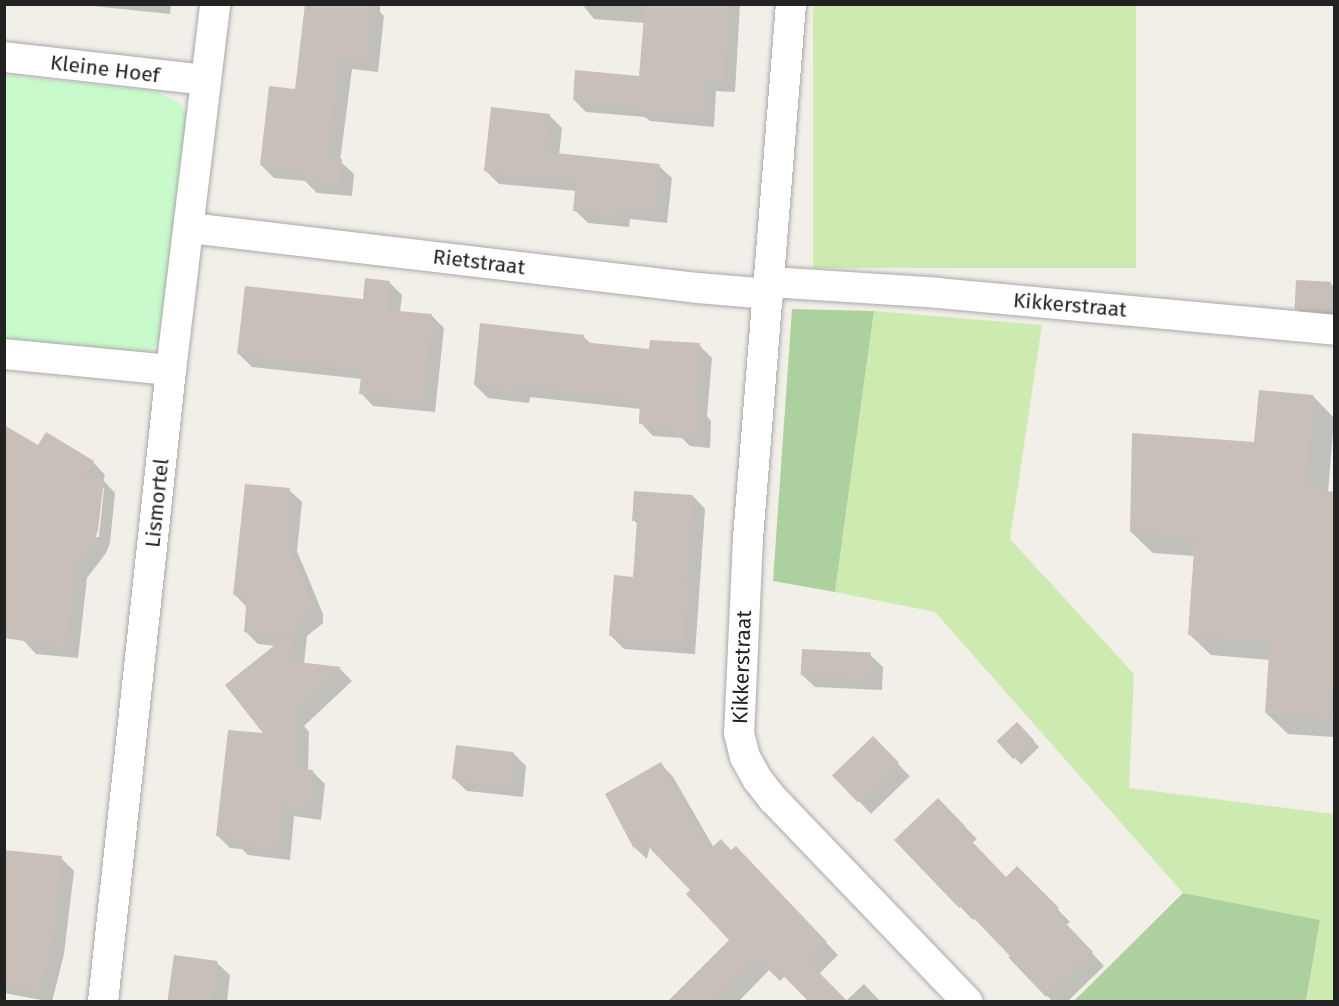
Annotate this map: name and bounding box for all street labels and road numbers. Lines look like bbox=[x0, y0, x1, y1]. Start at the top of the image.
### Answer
street label: Kleine Hoef bbox=[49, 50, 161, 88]
street label: Rietstraat bbox=[431, 244, 527, 280]
street label: Kikkerstraat bbox=[1012, 287, 1128, 323]
street label: Lismortel bbox=[140, 457, 174, 549]
street label: Kikkerstraat bbox=[727, 610, 757, 724]

